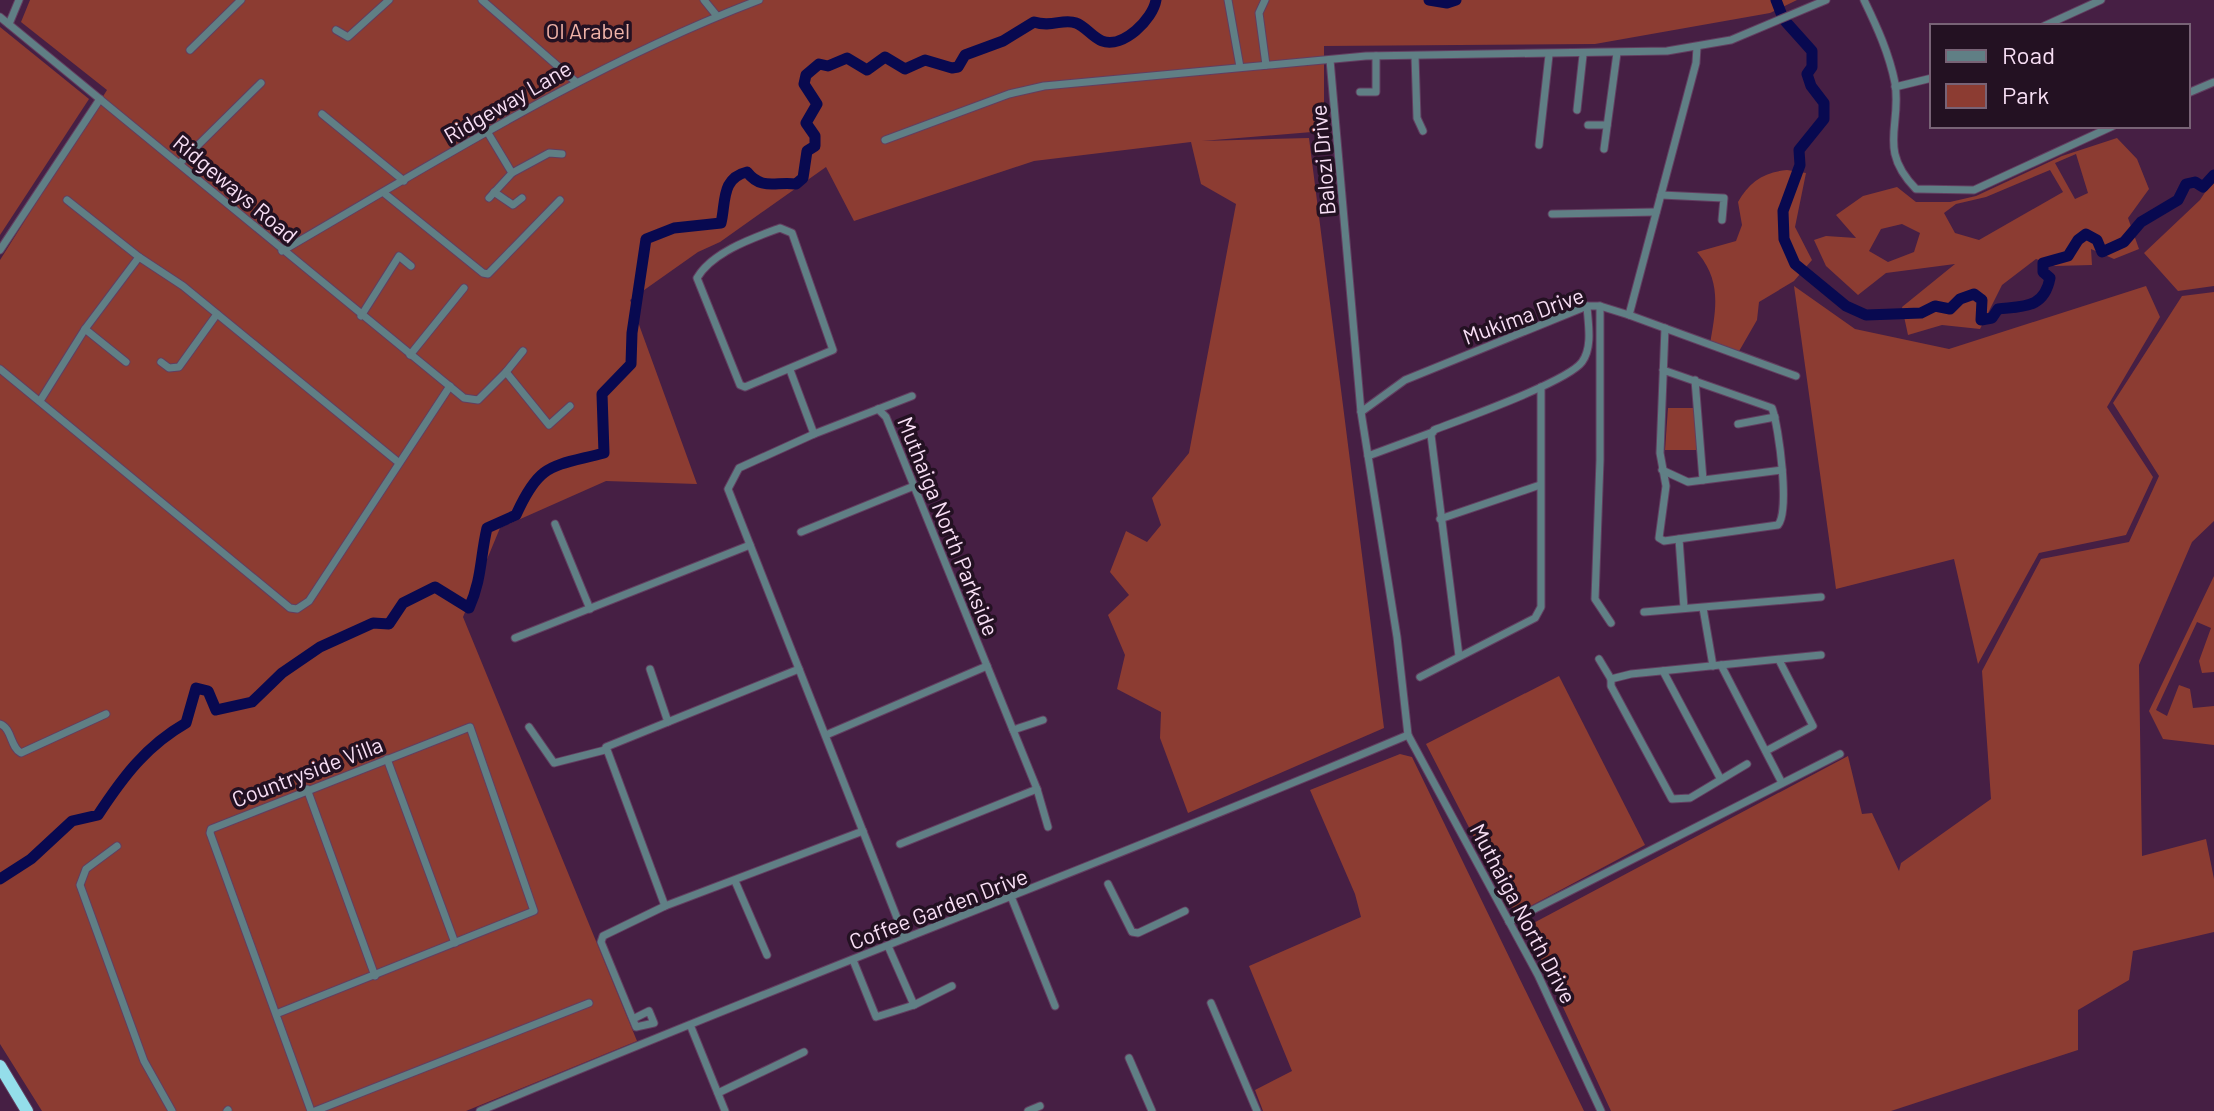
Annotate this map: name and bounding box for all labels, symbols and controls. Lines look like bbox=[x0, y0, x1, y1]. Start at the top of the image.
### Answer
park label: Ol Arabel bbox=[546, 17, 630, 43]
legend bbox=[1930, 24, 2190, 128]
text: Road bbox=[2002, 40, 2055, 69]
street label: Ridgeway Lane bbox=[439, 54, 575, 148]
text: Park bbox=[2002, 80, 2049, 109]
street label: Balozi Drive bbox=[1304, 104, 1340, 216]
street label: Ridgeways Road bbox=[169, 129, 303, 247]
street label: Mukima Drive bbox=[1459, 281, 1587, 349]
street label: Muthaiga North Parkside bbox=[893, 413, 1005, 639]
street label: Countryside Villa bbox=[228, 730, 386, 812]
street label: Muthaiga North Drive bbox=[1466, 819, 1582, 1007]
street label: Coffee Garden Drive bbox=[845, 862, 1031, 954]

